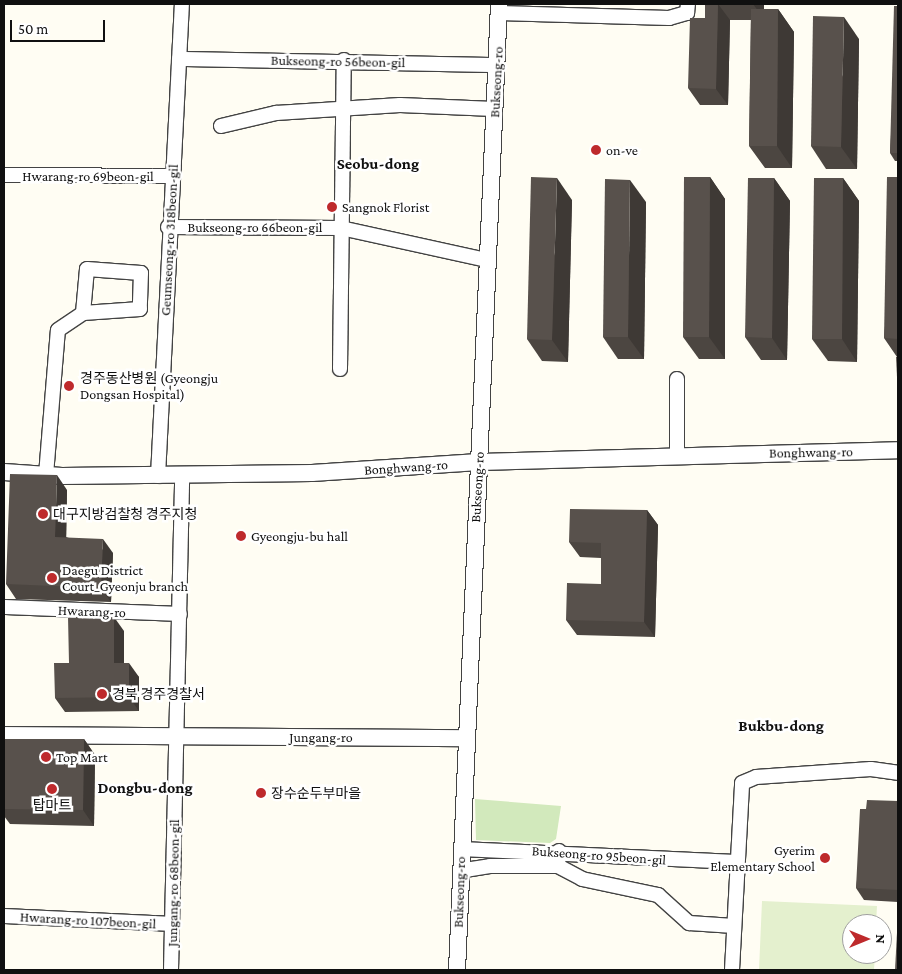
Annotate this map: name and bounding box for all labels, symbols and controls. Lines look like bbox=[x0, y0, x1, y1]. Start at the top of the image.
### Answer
scale bar bbox=[12, 10, 108, 42]
text: 50 m bbox=[18, 21, 48, 37]
street label: Bukseong-ro bbox=[486, 46, 506, 118]
street label: Bukseong-ro 56beon-gil bbox=[271, 51, 405, 71]
place label: on-ve bbox=[606, 142, 638, 158]
marker: on-ve bbox=[590, 144, 602, 156]
district label: Seobu-dong bbox=[337, 154, 419, 174]
street label: Geumseong-ro 318beon-gil bbox=[157, 164, 181, 316]
street label: Hwarang-ro 69beon-gil bbox=[22, 168, 154, 184]
place label: Sangnok Florist bbox=[342, 199, 429, 215]
marker: Sangnok Florist bbox=[326, 201, 338, 213]
street label: Bukseong-ro 66beon-gil bbox=[188, 219, 322, 235]
place label: 경주동산병원 (Gyeongju Dongsan Hospital) bbox=[80, 370, 218, 402]
marker: 경주동산병원 (Gyeongju Dongsan Hospital) bbox=[62, 379, 76, 393]
street label: Bonghwang-ro bbox=[769, 443, 853, 461]
street label: Bukseong-ro bbox=[467, 451, 487, 523]
street label: Bonghwang-ro bbox=[364, 456, 448, 478]
place label: 대구지방검찰청 경주지청 bbox=[53, 506, 197, 522]
marker: 대구지방검찰청 경주지청 bbox=[37, 508, 49, 520]
place label: Gyeongju-bu hall bbox=[251, 528, 348, 544]
marker: Gyeongju-bu hall bbox=[235, 530, 247, 542]
place label: Daegu District Court_Gyeonju branch bbox=[62, 562, 188, 594]
marker: Daegu District Court_Gyeonju branch bbox=[46, 572, 58, 584]
street label: Hwarang-ro bbox=[58, 601, 126, 621]
place label: 경북 경주경찰서 bbox=[112, 686, 205, 702]
marker: 경북 경주경찰서 bbox=[96, 688, 108, 700]
district label: Bukbu-dong bbox=[738, 716, 824, 736]
street label: Jungang-ro bbox=[289, 729, 353, 745]
place label: Top Mart bbox=[56, 749, 108, 765]
marker: Top Mart bbox=[40, 751, 52, 763]
district label: Dongbu-dong bbox=[97, 778, 193, 798]
marker: 탑마트 bbox=[46, 783, 58, 795]
place label: 장수순두부마을 bbox=[271, 785, 361, 801]
marker: 장수순두부마을 bbox=[255, 787, 267, 799]
place label: 탑마트 bbox=[33, 797, 71, 813]
street label: Jungang-ro 68beon-gil bbox=[163, 819, 183, 947]
street label: Bukseong-ro 95beon-gil bbox=[531, 842, 667, 868]
place label: Gyerim Elementary School bbox=[710, 842, 815, 874]
marker: Gyerim Elementary School bbox=[819, 852, 831, 864]
street label: Bukseong-ro bbox=[449, 856, 469, 928]
street label: Hwarang-ro 107beon-gil bbox=[19, 908, 157, 932]
north arrow bbox=[842, 914, 892, 964]
text: N bbox=[873, 934, 889, 944]

